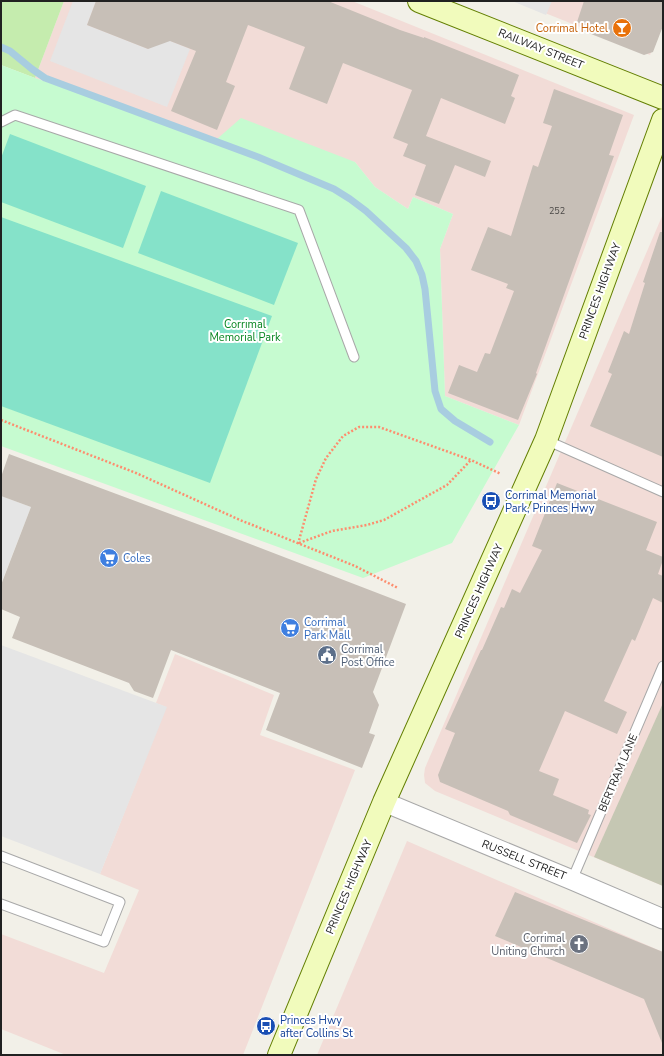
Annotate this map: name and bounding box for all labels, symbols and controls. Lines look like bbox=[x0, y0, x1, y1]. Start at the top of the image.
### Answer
bar icon: Corrimal Hotel bbox=[611, 17, 633, 39]
place label: Corrimal Hotel bbox=[536, 21, 609, 36]
street label: RAILWAY STREET bbox=[496, 25, 586, 73]
house number: 252 bbox=[549, 205, 565, 217]
street label: PRINCES HIGHWAY bbox=[576, 240, 625, 341]
park label: Corrimal Memorial Park bbox=[209, 317, 281, 345]
place label: Corrimal Memorial Park, Princes Hwy bbox=[505, 488, 597, 516]
bus stop icon: Corrimal Memorial Park, Princes Hwy bbox=[480, 490, 502, 512]
street label: PRINCES HIGHWAY bbox=[452, 541, 507, 640]
supermarket icon: Coles bbox=[98, 547, 120, 569]
place label: Coles bbox=[123, 551, 150, 566]
place label: Corrimal Park Mall bbox=[304, 615, 351, 643]
supermarket icon: Corrimal Park Mall bbox=[279, 617, 301, 639]
place label: Corrimal Post Office bbox=[341, 642, 395, 670]
public building icon: Corrimal Post Office bbox=[316, 644, 338, 666]
street label: BERTRAM LANE bbox=[595, 732, 641, 814]
street label: RUSSELL STREET bbox=[479, 836, 569, 884]
street label: PRINCES HIGHWAY bbox=[322, 837, 376, 937]
place label: Corrimal Uniting Church bbox=[491, 931, 566, 959]
church icon: Corrimal Uniting Church bbox=[568, 933, 590, 955]
place label: Princes Hwy after Collins St bbox=[280, 1013, 353, 1041]
bus stop icon: Princes Hwy after Collins St bbox=[255, 1015, 277, 1037]

